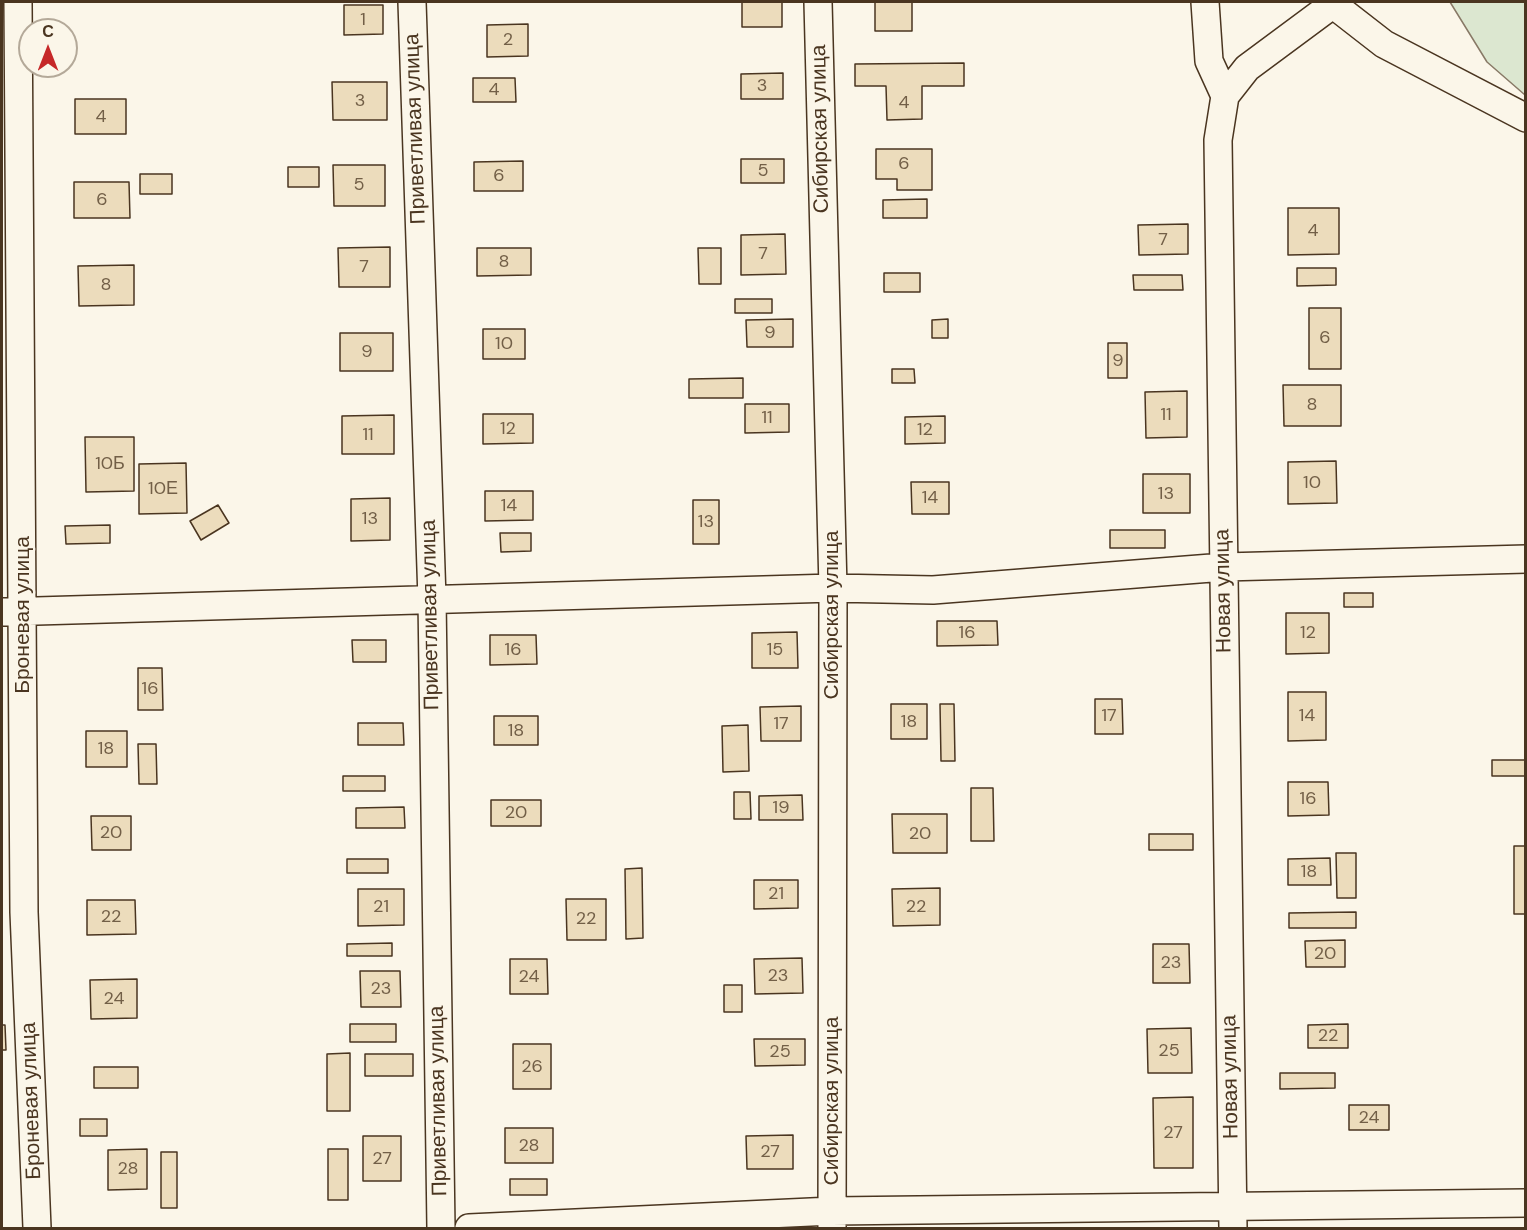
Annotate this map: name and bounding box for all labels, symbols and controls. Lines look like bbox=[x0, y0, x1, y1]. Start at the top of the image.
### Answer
house number: 1 bbox=[360, 9, 366, 31]
north arrow bbox=[18, 18, 78, 78]
text: С bbox=[42, 21, 54, 42]
house number: 2 bbox=[503, 29, 513, 51]
street label: Приветливая улица bbox=[400, 33, 432, 225]
street label: Сибирская улица bbox=[807, 44, 835, 214]
house number: 3 bbox=[757, 75, 767, 97]
house number: 4 bbox=[489, 79, 499, 101]
house number: 3 bbox=[355, 90, 365, 112]
house number: 4 bbox=[899, 92, 909, 114]
house number: 4 bbox=[96, 106, 106, 128]
house number: 6 bbox=[898, 153, 910, 175]
house number: 5 bbox=[758, 160, 768, 182]
house number: 6 bbox=[493, 165, 505, 187]
house number: 5 bbox=[354, 174, 364, 196]
house number: 6 bbox=[96, 189, 108, 211]
house number: 4 bbox=[1308, 220, 1318, 242]
house number: 7 bbox=[1158, 229, 1168, 251]
house number: 7 bbox=[758, 243, 768, 265]
house number: 8 bbox=[499, 251, 509, 273]
house number: 7 bbox=[359, 256, 369, 278]
house number: 8 bbox=[101, 274, 111, 296]
house number: 9 bbox=[764, 322, 776, 344]
house number: 6 bbox=[1319, 327, 1331, 349]
house number: 10 bbox=[495, 333, 513, 355]
house number: 9 bbox=[361, 341, 373, 363]
house number: 9 bbox=[1112, 350, 1124, 372]
house number: 8 bbox=[1307, 394, 1317, 416]
house number: 11 bbox=[1160, 404, 1172, 426]
house number: 11 bbox=[761, 407, 773, 429]
house number: 12 bbox=[500, 418, 516, 440]
house number: 12 bbox=[917, 419, 933, 441]
house number: 11 bbox=[362, 424, 374, 446]
house number: 10Б bbox=[95, 453, 125, 475]
house number: 10 bbox=[1303, 472, 1321, 494]
house number: 10Е bbox=[148, 478, 178, 500]
house number: 13 bbox=[1158, 483, 1174, 505]
house number: 14 bbox=[922, 487, 938, 509]
house number: 14 bbox=[501, 495, 517, 517]
house number: 13 bbox=[362, 508, 378, 530]
house number: 13 bbox=[698, 511, 714, 533]
street label: Приветливая улица bbox=[417, 519, 445, 711]
street label: Новая улица bbox=[1210, 529, 1238, 653]
street label: Сибирская улица bbox=[819, 531, 845, 699]
street label: Броневая улица bbox=[10, 536, 36, 694]
house number: 16 bbox=[959, 622, 975, 644]
house number: 12 bbox=[1300, 622, 1316, 644]
house number: 16 bbox=[505, 639, 521, 661]
house number: 15 bbox=[767, 639, 783, 661]
house number: 16 bbox=[142, 678, 158, 700]
house number: 17 bbox=[1101, 705, 1117, 727]
house number: 14 bbox=[1299, 705, 1315, 727]
house number: 18 bbox=[901, 711, 917, 733]
house number: 17 bbox=[773, 713, 789, 735]
house number: 18 bbox=[508, 720, 524, 742]
house number: 18 bbox=[98, 738, 114, 760]
house number: 16 bbox=[1300, 788, 1316, 810]
house number: 19 bbox=[773, 797, 789, 819]
house number: 20 bbox=[505, 802, 527, 824]
house number: 20 bbox=[100, 822, 122, 844]
house number: 20 bbox=[909, 823, 931, 845]
house number: 18 bbox=[1301, 861, 1317, 883]
house number: 21 bbox=[768, 883, 784, 905]
house number: 21 bbox=[373, 896, 389, 918]
house number: 22 bbox=[906, 896, 926, 918]
house number: 22 bbox=[101, 906, 121, 928]
house number: 22 bbox=[576, 908, 596, 930]
house number: 20 bbox=[1314, 943, 1336, 965]
house number: 23 bbox=[1160, 952, 1182, 974]
house number: 23 bbox=[767, 965, 789, 987]
house number: 24 bbox=[519, 966, 539, 988]
house number: 23 bbox=[370, 978, 392, 1000]
house number: 24 bbox=[104, 988, 124, 1010]
street label: Приветливая улица bbox=[425, 1005, 453, 1197]
street label: Новая улица bbox=[1217, 1015, 1245, 1139]
street label: Сибирская улица bbox=[819, 1017, 845, 1185]
street label: Броневая улица bbox=[17, 1022, 47, 1180]
house number: 22 bbox=[1318, 1025, 1338, 1047]
house number: 25 bbox=[1158, 1040, 1180, 1062]
house number: 25 bbox=[769, 1041, 791, 1063]
house number: 26 bbox=[521, 1056, 543, 1078]
house number: 24 bbox=[1359, 1107, 1379, 1129]
house number: 27 bbox=[1163, 1122, 1183, 1144]
house number: 28 bbox=[518, 1135, 540, 1157]
house number: 27 bbox=[760, 1141, 780, 1163]
house number: 27 bbox=[372, 1148, 392, 1170]
house number: 28 bbox=[117, 1158, 139, 1180]

